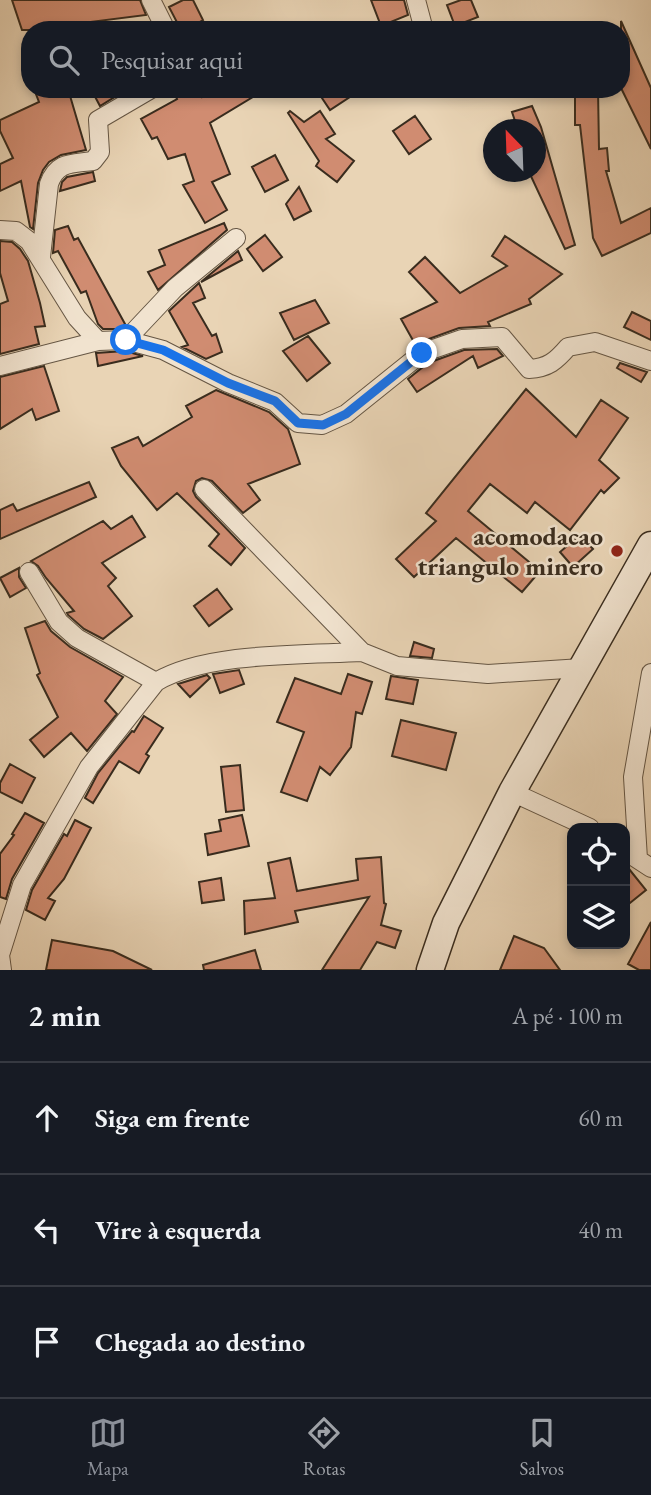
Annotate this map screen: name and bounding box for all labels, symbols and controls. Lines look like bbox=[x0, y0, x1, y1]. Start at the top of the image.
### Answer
search box bbox=[21, 21, 630, 98]
icon: search bbox=[45, 41, 83, 79]
text: Pesquisar aqui bbox=[101, 43, 243, 77]
north arrow bbox=[483, 119, 546, 182]
route start bbox=[110, 324, 141, 355]
route end bbox=[406, 337, 437, 368]
place label: acomodacao triangulo minero bbox=[417, 519, 603, 583]
marker: acomodacao triangulo minero bbox=[609, 543, 625, 559]
map controls bbox=[567, 823, 630, 949]
button: locate bbox=[567, 823, 630, 886]
button: layers bbox=[567, 886, 630, 949]
text: 2 min bbox=[28, 996, 101, 1035]
text: A pé · 100 m bbox=[512, 1001, 623, 1031]
icon: ahead bbox=[28, 1099, 66, 1137]
text: Siga em frente bbox=[95, 1101, 250, 1135]
text: 60 m bbox=[578, 1103, 623, 1133]
icon: left bbox=[28, 1211, 66, 1249]
text: Vire à esquerda bbox=[95, 1213, 261, 1247]
text: 40 m bbox=[578, 1215, 623, 1245]
icon: arrive bbox=[28, 1323, 66, 1361]
text: Chegada ao destino bbox=[95, 1325, 305, 1359]
tab: Mapa bbox=[87, 1414, 128, 1481]
tab: Rotas bbox=[303, 1414, 345, 1481]
tab: Salvos bbox=[520, 1414, 564, 1481]

